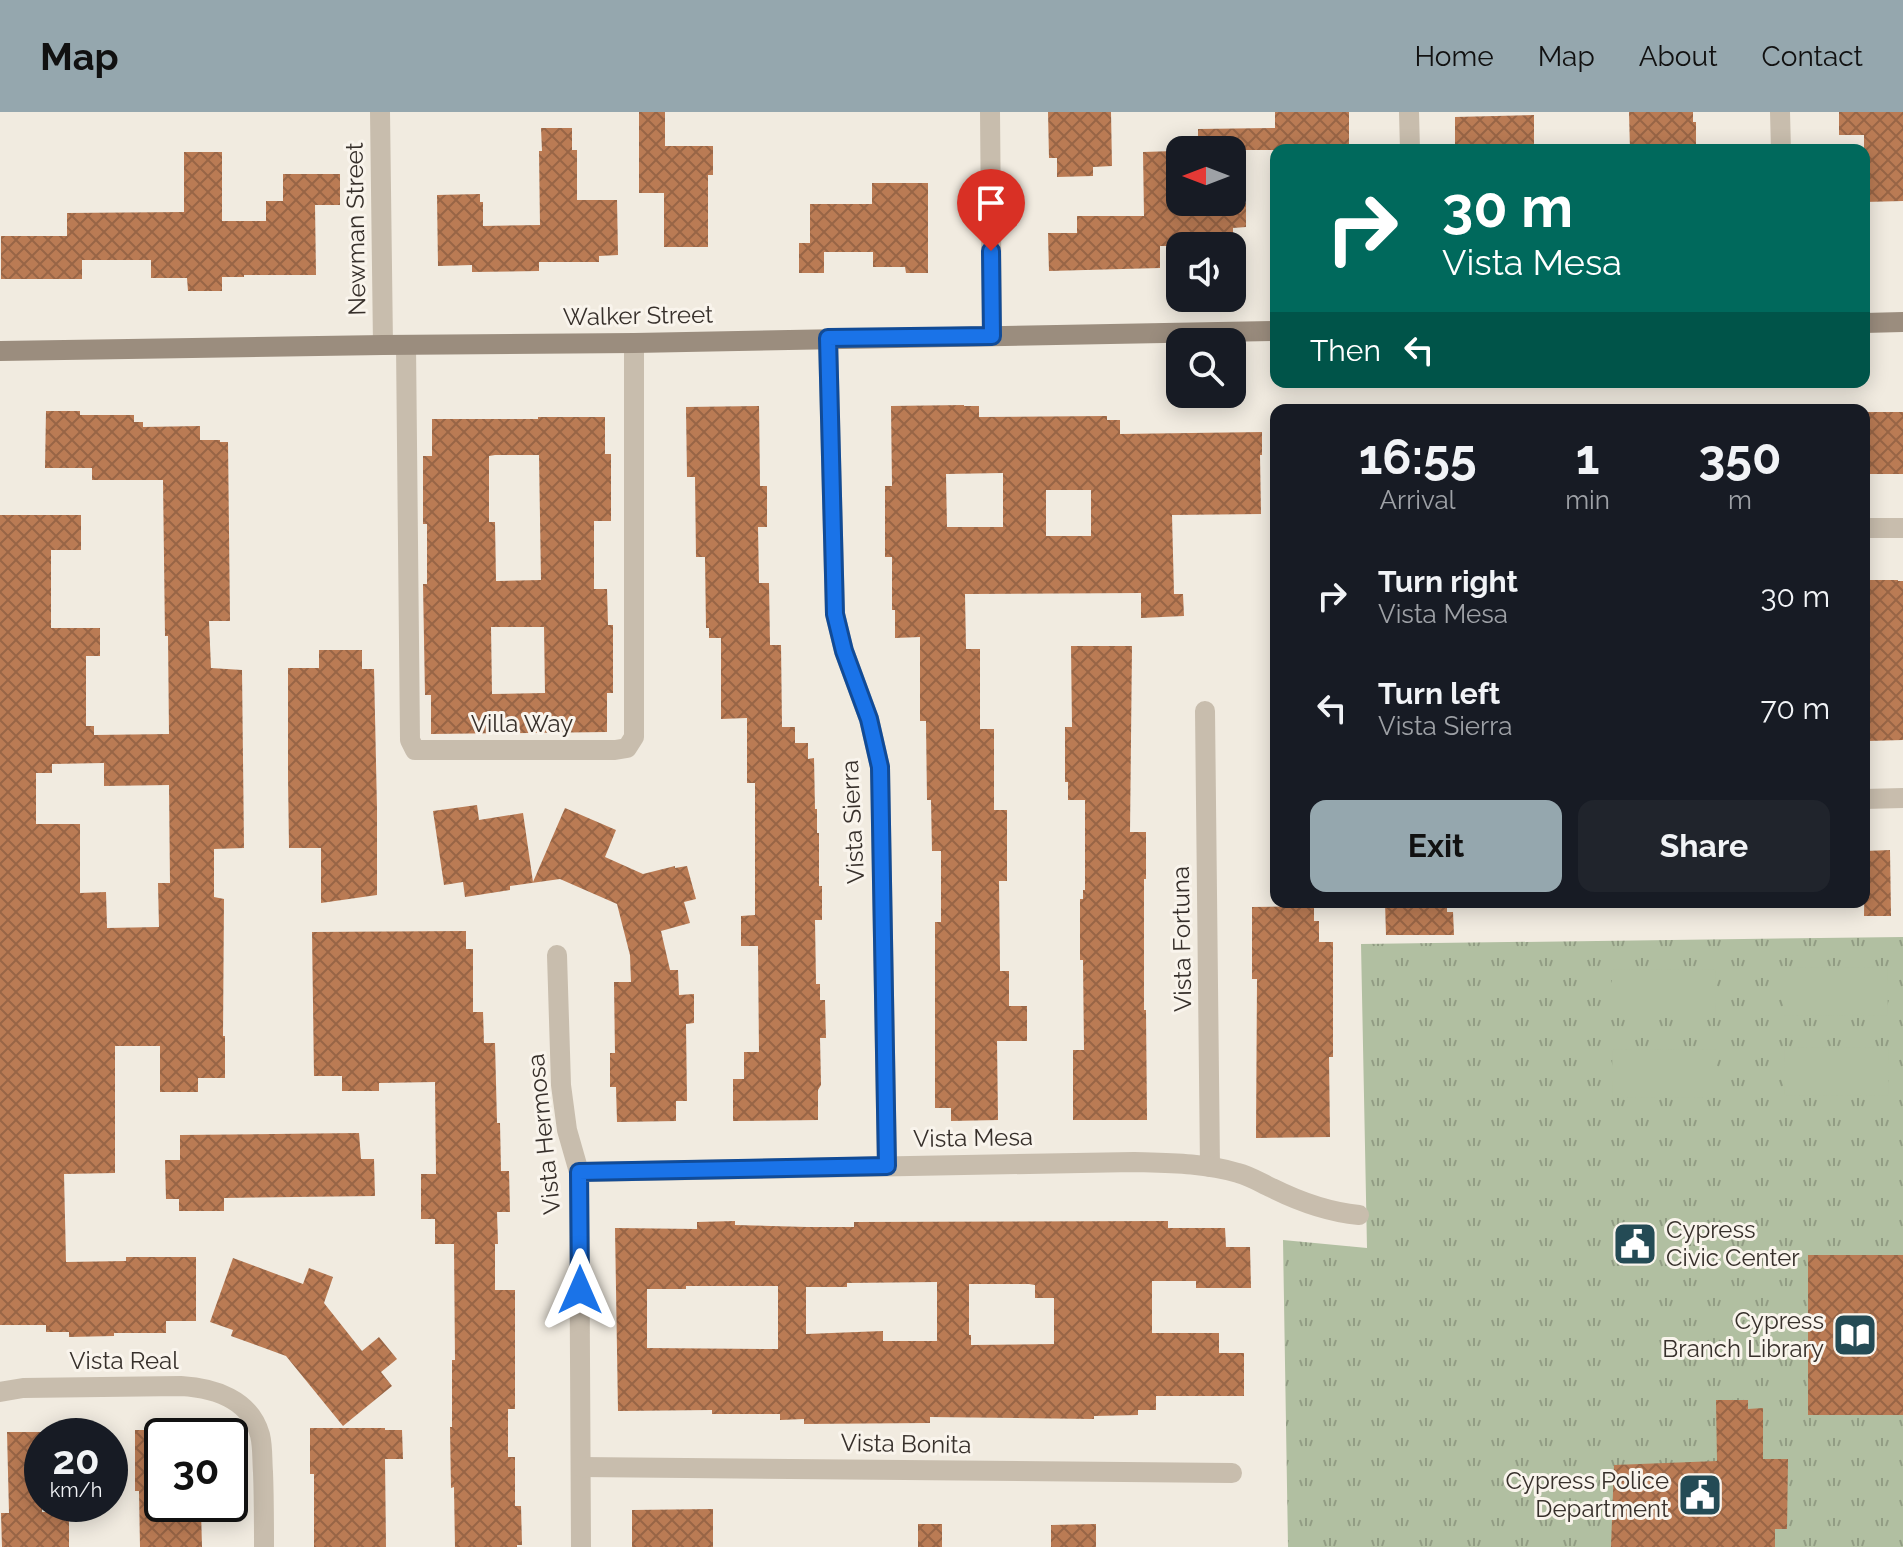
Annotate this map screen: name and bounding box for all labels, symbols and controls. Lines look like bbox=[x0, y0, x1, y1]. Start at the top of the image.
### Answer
text: Map bbox=[40, 34, 119, 79]
text: Home bbox=[1414, 40, 1494, 73]
text: Map bbox=[1538, 40, 1595, 73]
text: About bbox=[1639, 40, 1718, 73]
text: Contact bbox=[1762, 40, 1863, 73]
north arrow bbox=[1166, 136, 1246, 216]
map controls bbox=[1166, 136, 1246, 408]
street label: Newman Street bbox=[339, 142, 372, 316]
pin bbox=[957, 169, 1025, 251]
text: 30 m bbox=[1442, 174, 1573, 240]
icon: right bbox=[1310, 176, 1414, 280]
icon: arrive bbox=[969, 181, 1013, 225]
button: sound bbox=[1166, 232, 1246, 312]
text: Vista Mesa bbox=[1442, 241, 1622, 283]
street label: Walker Street bbox=[563, 300, 713, 331]
button: search bbox=[1166, 328, 1246, 408]
icon: left bbox=[1397, 328, 1441, 372]
text: Then bbox=[1310, 333, 1381, 368]
text: 16:55 bbox=[1359, 429, 1477, 485]
text: 1 bbox=[1576, 429, 1599, 485]
text: 350 bbox=[1699, 429, 1781, 485]
text: Arrival bbox=[1379, 485, 1456, 515]
text: min bbox=[1565, 485, 1610, 515]
text: m bbox=[1728, 485, 1752, 515]
text: Turn right bbox=[1378, 564, 1518, 599]
icon: right bbox=[1310, 574, 1354, 618]
text: 30 m bbox=[1760, 579, 1830, 614]
text: Vista Mesa bbox=[1378, 599, 1508, 629]
text: Turn left bbox=[1378, 676, 1500, 711]
icon: left bbox=[1310, 686, 1354, 730]
text: 70 m bbox=[1760, 691, 1830, 726]
street label: Villa Way bbox=[471, 709, 573, 738]
text: Vista Sierra bbox=[1378, 711, 1512, 741]
street label: Vista Sierra bbox=[835, 759, 870, 885]
button: Exit bbox=[1310, 800, 1562, 892]
button: Share bbox=[1578, 800, 1830, 892]
street label: Vista Fortuna bbox=[1166, 866, 1197, 1012]
street label: Vista Hermosa bbox=[521, 1052, 566, 1216]
street label: Vista Mesa bbox=[913, 1122, 1033, 1153]
place label: Cypress Civic Center bbox=[1666, 1215, 1800, 1272]
public building icon: Cypress Civic Center bbox=[1611, 1220, 1659, 1268]
position arrow bbox=[538, 1248, 622, 1332]
place label: Cypress Branch Library bbox=[1662, 1306, 1824, 1363]
library icon: Cypress Branch Library bbox=[1831, 1311, 1879, 1359]
street label: Vista Real bbox=[69, 1346, 179, 1375]
speed limit sign: 30 bbox=[144, 1418, 248, 1522]
street label: Vista Bonita bbox=[840, 1428, 972, 1459]
text: 20 bbox=[52, 1436, 100, 1483]
place label: Cypress Police Department bbox=[1505, 1466, 1669, 1523]
public building icon: Cypress Police Department bbox=[1676, 1471, 1724, 1519]
text: km/h bbox=[50, 1478, 102, 1502]

